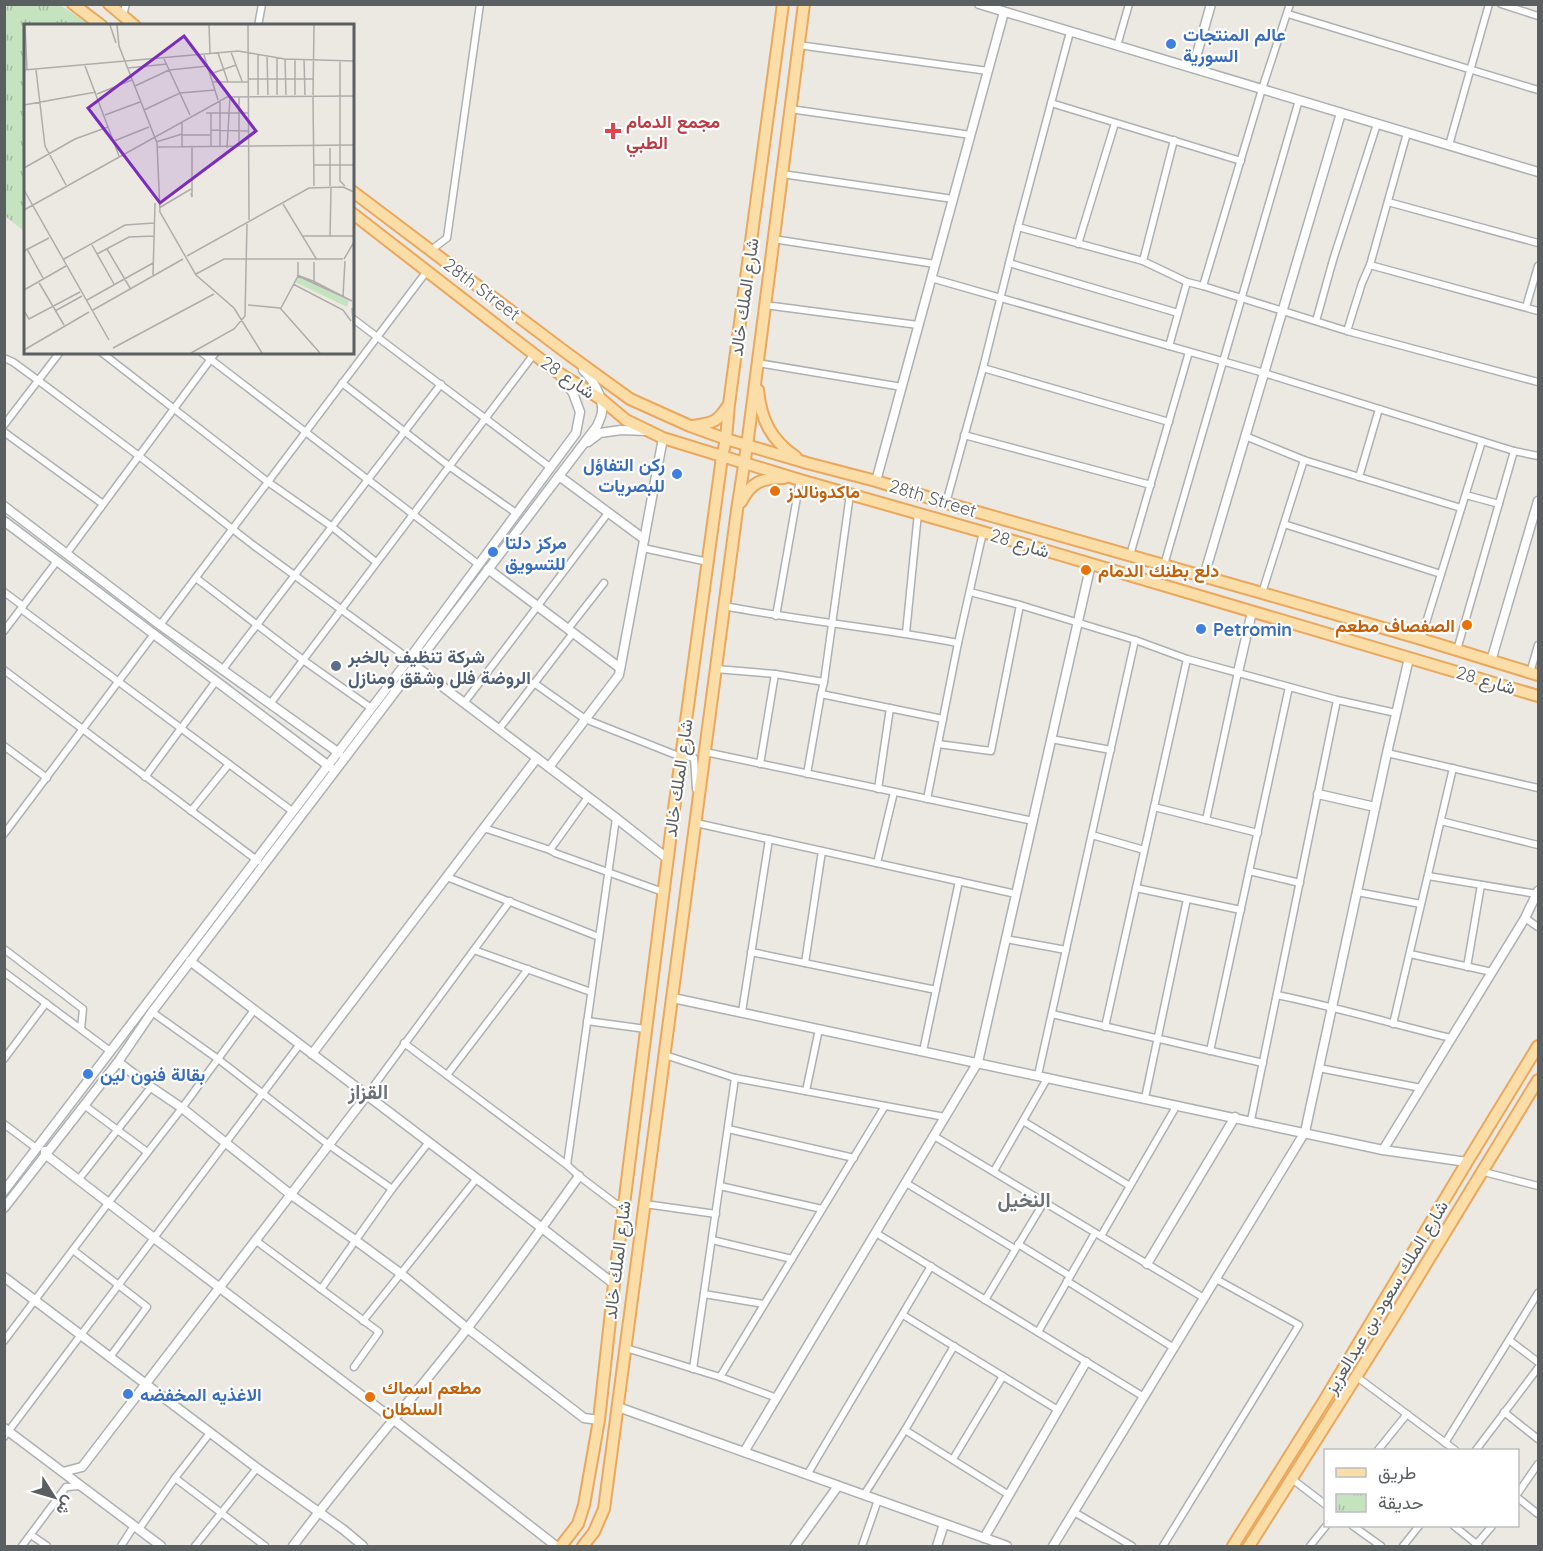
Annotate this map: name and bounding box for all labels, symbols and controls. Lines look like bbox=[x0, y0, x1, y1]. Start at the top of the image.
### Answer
place label: عالم المنتجات السورية bbox=[1183, 23, 1286, 67]
inset map bbox=[24, 24, 354, 354]
marker: عالم المنتجات السورية bbox=[1164, 37, 1178, 51]
place label: مجمع الدمام الطبي bbox=[626, 110, 720, 158]
marker: مجمع الدمام الطبي bbox=[604, 122, 622, 140]
street label: شارع الملك خالد bbox=[724, 236, 765, 358]
street label: 28th Street bbox=[439, 253, 525, 325]
street label: شارع 28 bbox=[536, 350, 600, 404]
place label: ركن التفاؤل للبصريات bbox=[583, 453, 665, 497]
marker: ركن التفاؤل للبصريات bbox=[670, 467, 684, 481]
street label: 28th Street bbox=[887, 474, 979, 522]
place label: ماكدونالدز bbox=[786, 480, 860, 503]
marker: ماكدونالدز bbox=[768, 484, 782, 498]
street label: شارع 28 bbox=[987, 523, 1052, 564]
place label: مركز دلتا للتسويق bbox=[505, 531, 567, 575]
marker: مركز دلتا للتسويق bbox=[486, 545, 500, 559]
place label: دلع بطنك الدمام bbox=[1098, 559, 1219, 583]
marker: دلع بطنك الدمام bbox=[1079, 563, 1093, 577]
place label: الصفصاف مطعم bbox=[1335, 614, 1455, 638]
place label: Petromin bbox=[1213, 618, 1292, 641]
marker: الصفصاف مطعم bbox=[1460, 618, 1474, 632]
marker: Petromin bbox=[1194, 622, 1208, 636]
place label: شركة تنظيف بالخبر الروضة فلل وشقق ومنازل bbox=[347, 645, 531, 689]
marker: شركة تنظيف بالخبر الروضة فلل وشقق ومنازل bbox=[329, 659, 343, 673]
street label: شارع 28 bbox=[1453, 661, 1518, 700]
street label: شارع الملك خالد bbox=[658, 717, 699, 839]
place label: بقالة فنون لين bbox=[100, 1063, 205, 1086]
marker: بقالة فنون لين bbox=[81, 1067, 95, 1081]
district label: القزاز bbox=[347, 1079, 388, 1105]
district label: النخيل bbox=[997, 1187, 1051, 1212]
street label: شارع الملك سعود بن عبدالعزيز bbox=[1318, 1196, 1454, 1399]
street label: شارع الملك خالد bbox=[598, 1199, 637, 1321]
place label: مطعم اسماك السلطان bbox=[382, 1376, 482, 1420]
place label: الاغذيه المخفضه bbox=[140, 1383, 262, 1406]
marker: الاغذيه المخفضه bbox=[121, 1387, 135, 1401]
marker: مطعم اسماك السلطان bbox=[363, 1390, 377, 1404]
legend bbox=[1324, 1449, 1519, 1527]
text: طريق bbox=[1378, 1461, 1416, 1484]
north arrow bbox=[24, 1467, 84, 1527]
text: حديقة bbox=[1378, 1491, 1424, 1514]
text: ش bbox=[52, 1492, 80, 1520]

